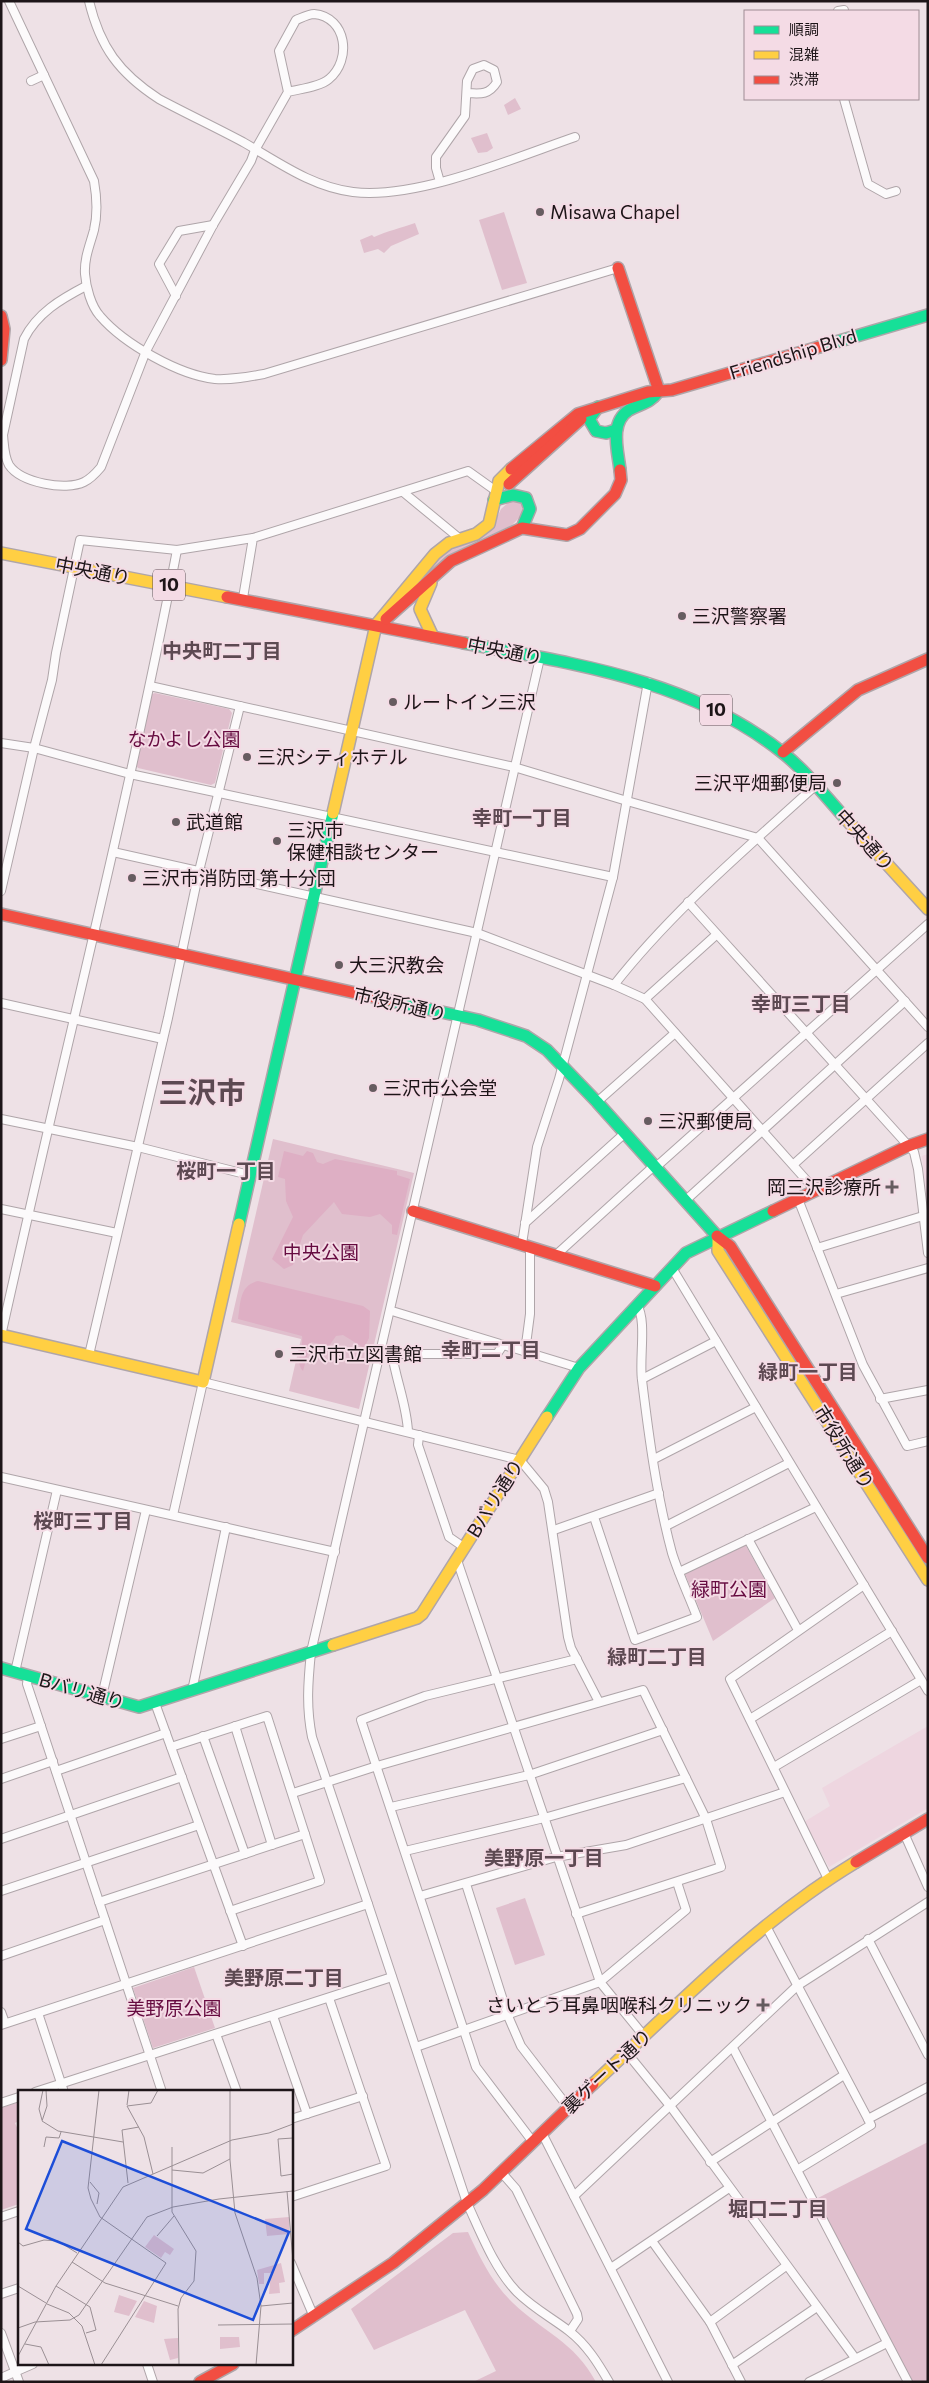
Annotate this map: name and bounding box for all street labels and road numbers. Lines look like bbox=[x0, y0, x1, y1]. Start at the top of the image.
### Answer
street label: Friendship Blvd bbox=[726, 323, 859, 384]
street label: 中央通り bbox=[54, 552, 133, 589]
road number: 10 bbox=[153, 570, 185, 600]
street label: 中央通り bbox=[466, 632, 545, 669]
road number: 10 bbox=[700, 694, 732, 726]
street label: 中央通り bbox=[831, 804, 899, 876]
street label: 市役所通り bbox=[351, 982, 449, 1025]
street label: 市役所通り bbox=[809, 1400, 879, 1493]
street label: Bバリ通り bbox=[461, 1454, 528, 1541]
street label: Bバリ通り bbox=[37, 1667, 128, 1714]
street label: 裏ゲート通り bbox=[557, 2023, 656, 2118]

